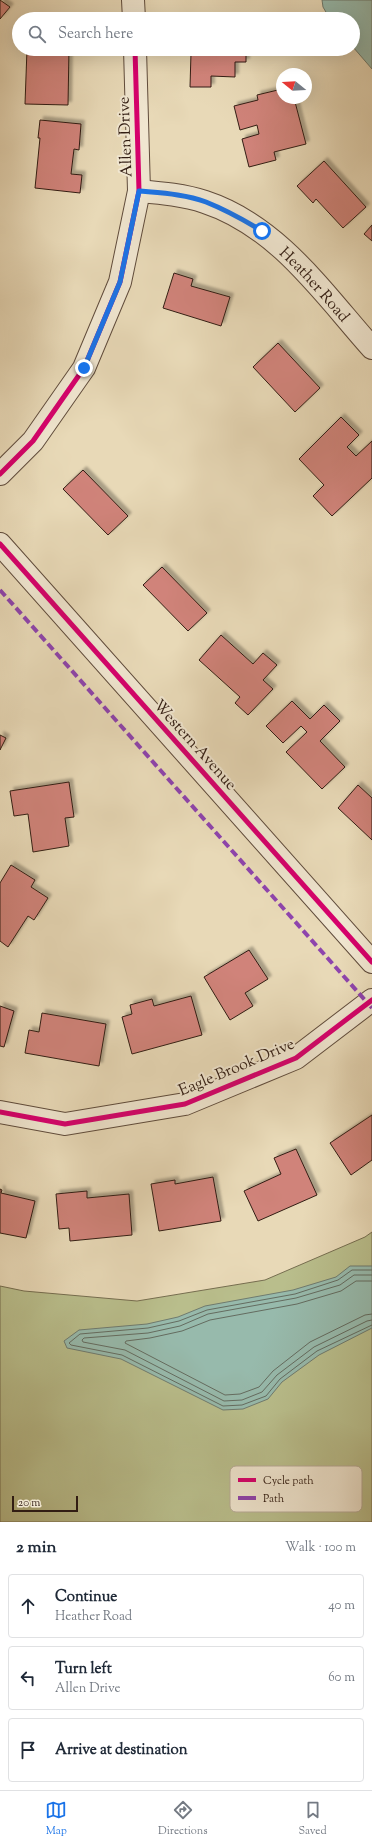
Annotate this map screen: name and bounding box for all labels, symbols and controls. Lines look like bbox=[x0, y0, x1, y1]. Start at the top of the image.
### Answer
search box bbox=[12, 12, 360, 56]
icon: search bbox=[26, 23, 48, 45]
text: Search here bbox=[58, 24, 133, 45]
north arrow bbox=[276, 68, 312, 104]
street label: Allen Drive bbox=[114, 96, 139, 178]
route start bbox=[253, 222, 271, 240]
street label: Heather Road bbox=[273, 243, 354, 328]
route end bbox=[75, 359, 93, 377]
street label: Western Avenue bbox=[147, 695, 241, 796]
street label: Eagle Brook Drive bbox=[175, 1034, 299, 1103]
legend bbox=[230, 1466, 362, 1512]
text: Cycle path bbox=[263, 1473, 314, 1489]
text: Path bbox=[263, 1491, 285, 1507]
scale bar bbox=[12, 1494, 78, 1513]
text: 20 m bbox=[18, 1495, 40, 1511]
text: 2 min bbox=[16, 1536, 57, 1560]
text: Walk · 100 m bbox=[285, 1539, 356, 1557]
text: Continue bbox=[55, 1587, 117, 1608]
icon: ahead bbox=[17, 1595, 39, 1617]
text: 40 m bbox=[328, 1597, 355, 1615]
text: Heather Road bbox=[55, 1608, 132, 1626]
text: Turn left bbox=[55, 1659, 112, 1680]
icon: left bbox=[17, 1667, 39, 1689]
text: 60 m bbox=[328, 1669, 355, 1687]
text: Allen Drive bbox=[55, 1680, 120, 1698]
icon: arrive bbox=[17, 1739, 39, 1761]
text: Arrive at destination bbox=[55, 1740, 188, 1761]
tab: Map bbox=[45, 1799, 67, 1839]
tab: Directions bbox=[158, 1799, 208, 1839]
tab: Saved bbox=[298, 1799, 327, 1839]

